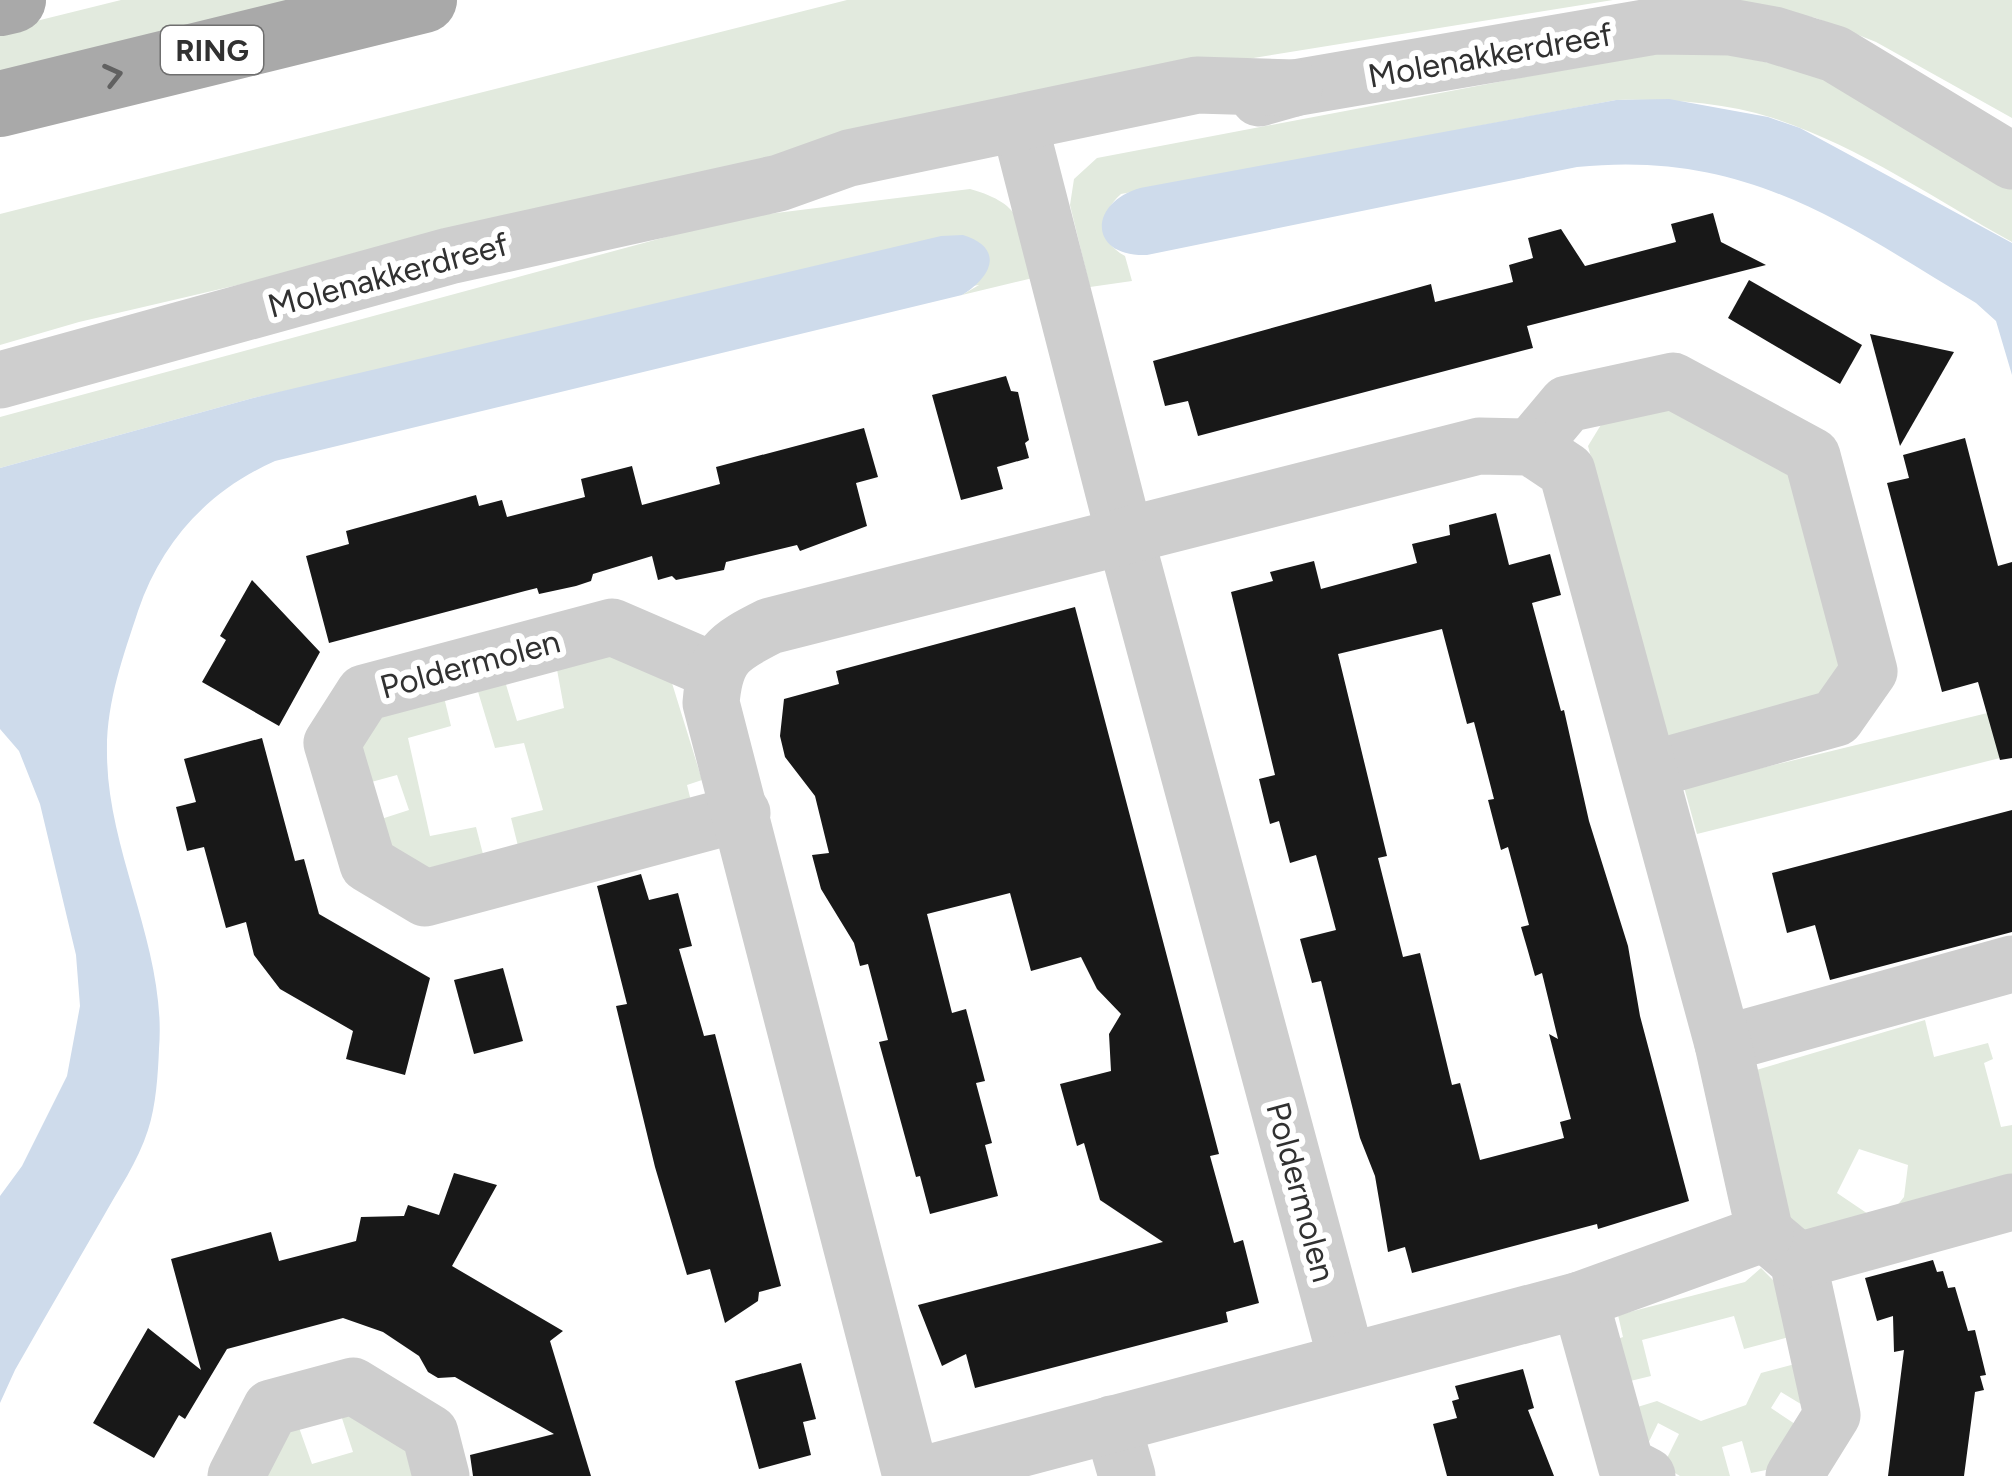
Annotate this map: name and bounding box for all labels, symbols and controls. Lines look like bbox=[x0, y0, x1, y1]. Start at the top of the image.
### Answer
street label: Molenakkerdreef bbox=[1365, 14, 1616, 96]
road number: RING bbox=[161, 26, 263, 74]
one-way arrow bbox=[103, 64, 123, 89]
street label: Molenakkerdreef bbox=[264, 224, 513, 326]
street label: Poldermolen bbox=[376, 621, 564, 707]
street label: Poldermolen bbox=[1258, 1098, 1344, 1286]

